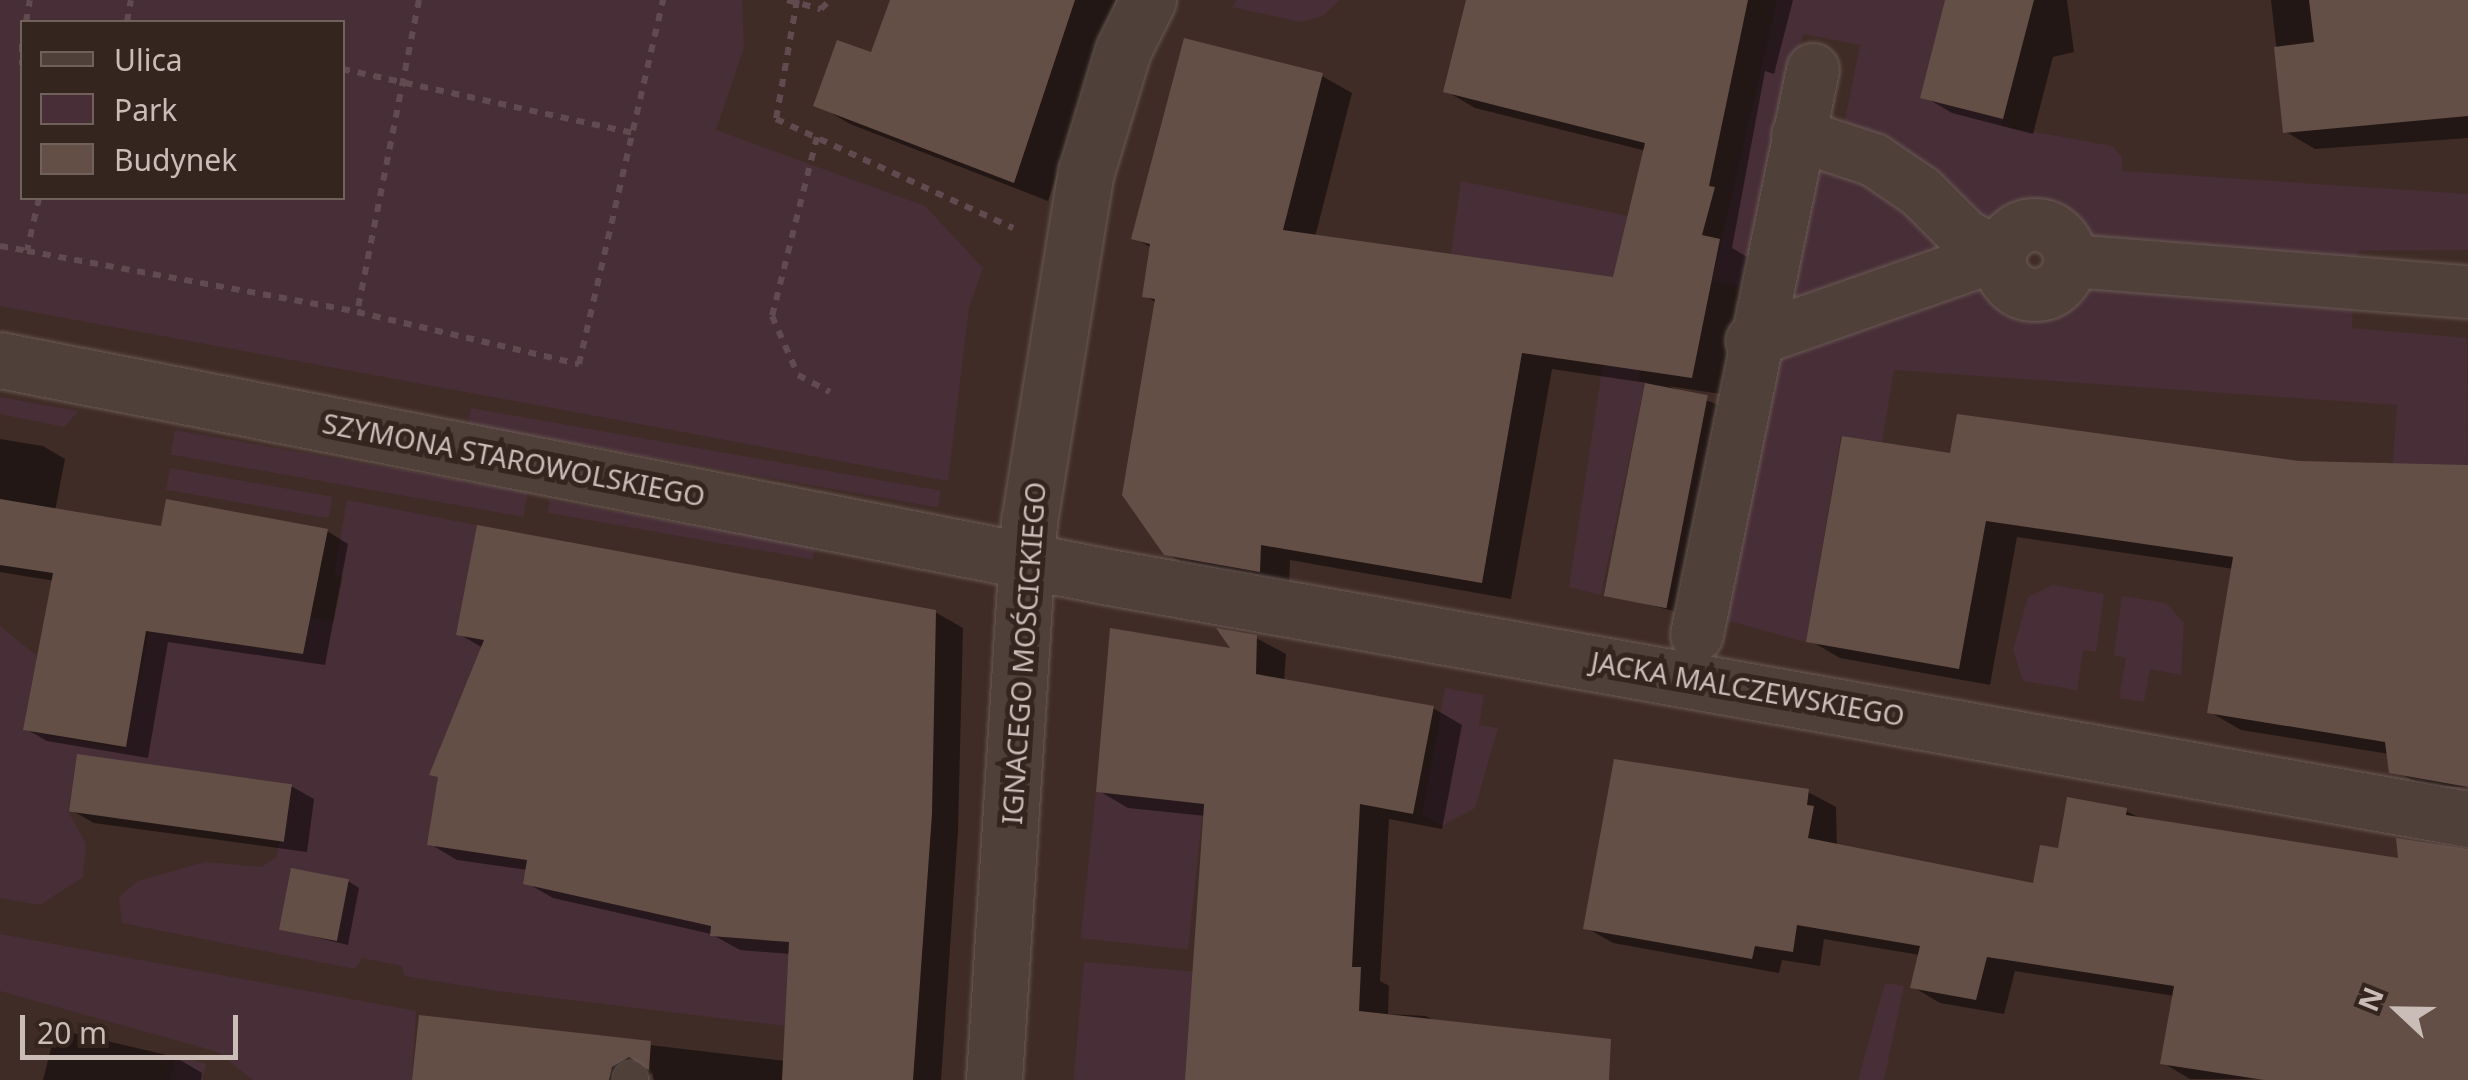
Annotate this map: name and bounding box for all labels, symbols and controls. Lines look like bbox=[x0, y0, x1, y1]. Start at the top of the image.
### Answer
legend bbox=[20, 20, 345, 200]
text: Ulica bbox=[114, 39, 183, 80]
text: Park bbox=[114, 89, 177, 130]
text: Budynek bbox=[114, 139, 237, 180]
street label: SZYMONA STAROWOLSKIEGO bbox=[320, 405, 708, 513]
street label: IGNACEGO MOŚCICKIEGO bbox=[994, 481, 1052, 825]
street label: JACKA MALCZEWSKIEGO bbox=[1589, 644, 1907, 732]
north arrow bbox=[2348, 960, 2448, 1060]
text: N bbox=[2348, 981, 2392, 1016]
scale bar bbox=[25, 995, 242, 1057]
text: 20 m bbox=[37, 1012, 107, 1053]

